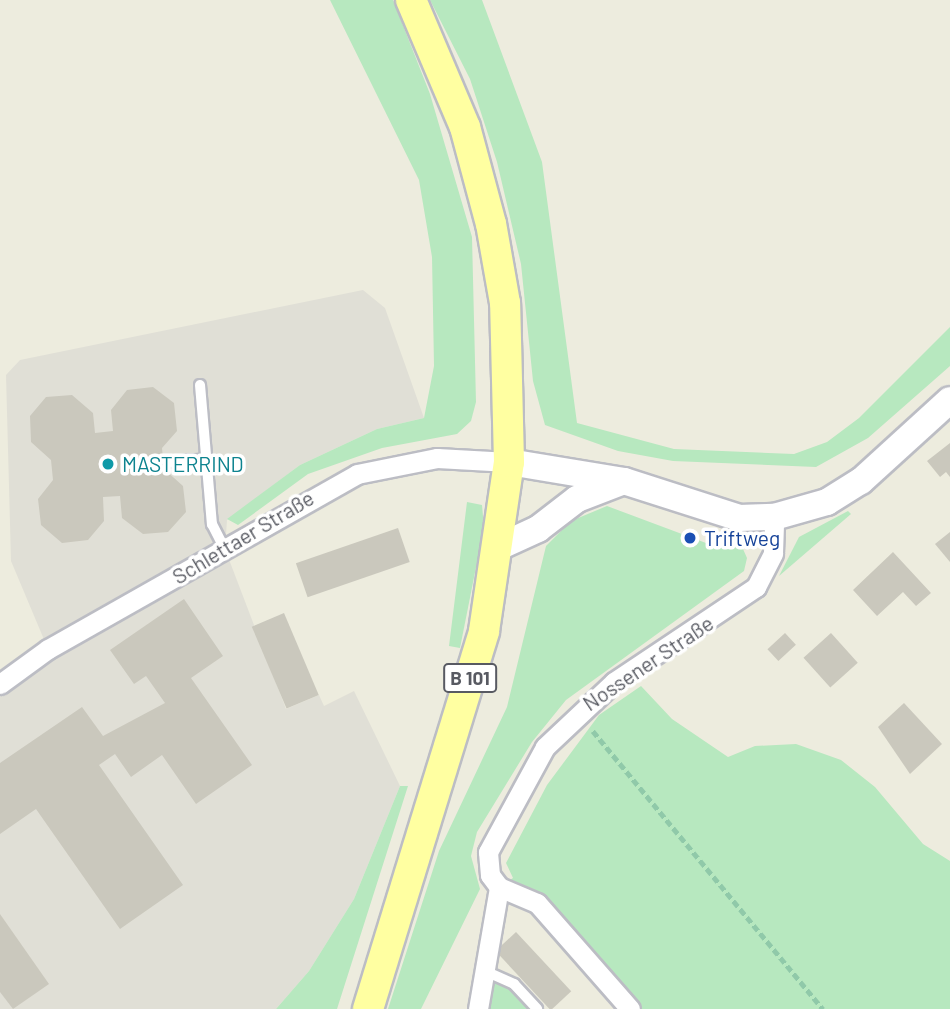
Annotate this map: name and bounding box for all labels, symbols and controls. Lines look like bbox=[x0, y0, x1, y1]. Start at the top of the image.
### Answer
place label: MASTERRIND bbox=[122, 451, 244, 477]
marker: MASTERRIND bbox=[100, 456, 116, 472]
street label: Schlettaer Straße bbox=[168, 485, 318, 589]
place label: Triftweg bbox=[704, 525, 780, 551]
marker: Triftweg bbox=[682, 530, 698, 546]
street label: Nossener Straße bbox=[578, 610, 718, 716]
road number: B 101 bbox=[442, 663, 498, 694]

